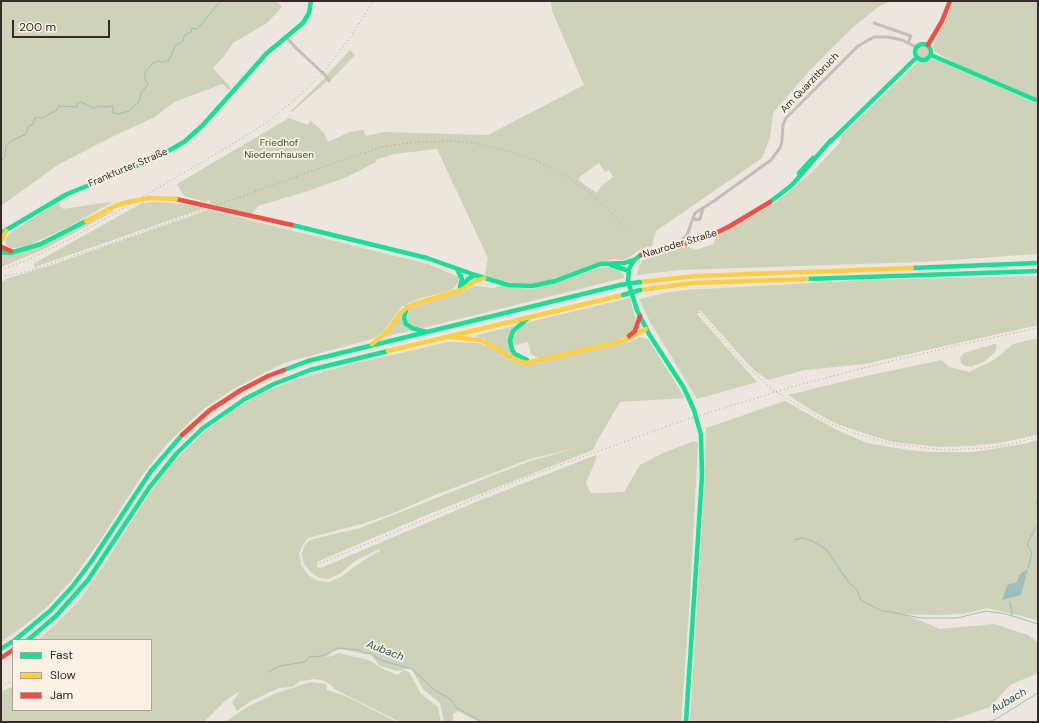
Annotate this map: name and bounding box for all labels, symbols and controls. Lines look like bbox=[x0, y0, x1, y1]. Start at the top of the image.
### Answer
scale bar bbox=[14, 12, 112, 38]
text: 200 m bbox=[19, 19, 56, 35]
street label: Am Quarzitbruch bbox=[778, 50, 842, 116]
park label: Friedhof Niedernhausen bbox=[244, 137, 314, 160]
street label: Frankfurter Straße bbox=[87, 146, 169, 190]
street label: Nauroder Straße bbox=[642, 227, 718, 261]
water label: Aubach bbox=[364, 638, 406, 664]
legend bbox=[12, 639, 152, 711]
text: Fast bbox=[50, 647, 73, 663]
text: Slow bbox=[50, 667, 76, 683]
water label: Aubach bbox=[989, 686, 1029, 716]
text: Jam bbox=[50, 687, 73, 703]

